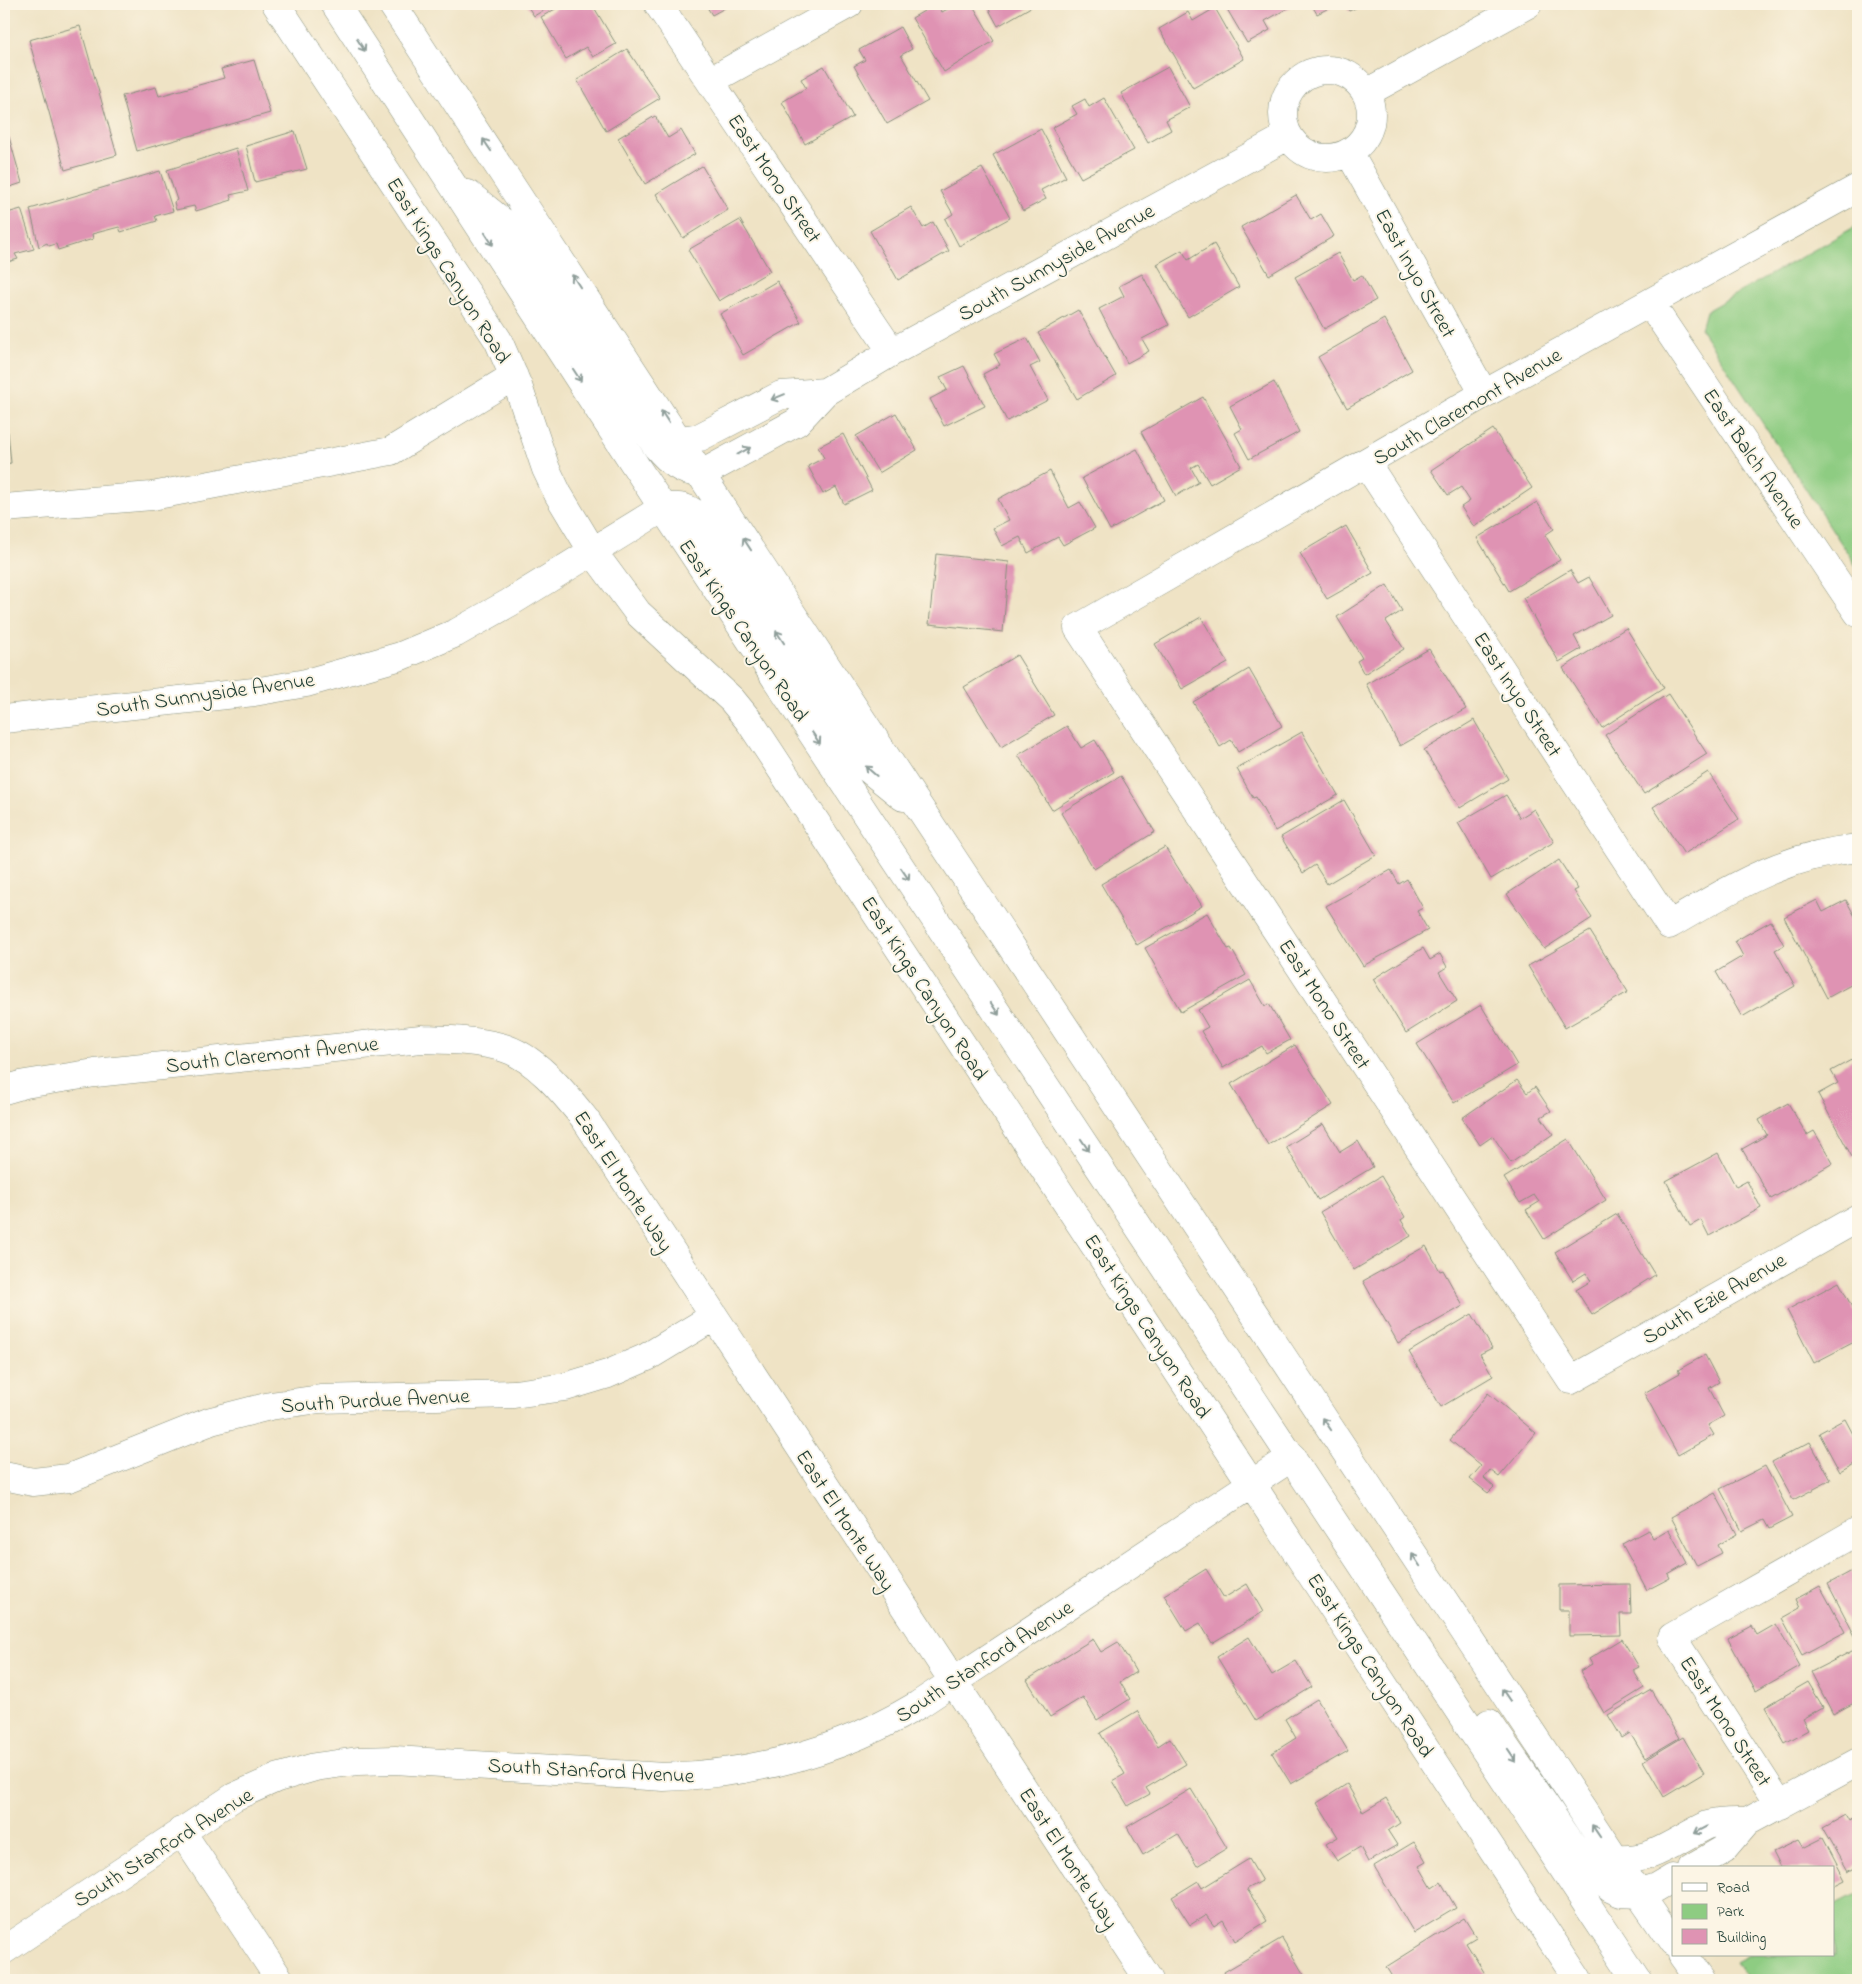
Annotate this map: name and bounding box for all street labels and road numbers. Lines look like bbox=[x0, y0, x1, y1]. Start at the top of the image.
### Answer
street label: East Mono Street bbox=[719, 108, 828, 250]
street label: East Kings Canyon Road bbox=[376, 172, 517, 371]
street label: South Sunnyside Avenue bbox=[953, 197, 1162, 332]
street label: East Inyo Street bbox=[1365, 204, 1462, 345]
street label: South Claremont Avenue bbox=[1368, 341, 1569, 474]
street label: East Balch Avenue bbox=[1694, 383, 1811, 536]
street label: East Kings Canyon Road bbox=[668, 534, 815, 730]
street label: East Inyo Street bbox=[1463, 627, 1568, 765]
street label: South Sunnyside Avenue bbox=[94, 666, 317, 728]
street label: East Kings Canyon Road bbox=[851, 891, 994, 1088]
street label: East Mono Street bbox=[1270, 934, 1377, 1076]
street label: South Claremont Avenue bbox=[164, 1030, 381, 1082]
street label: East El Monte Way bbox=[564, 1105, 679, 1260]
street label: East Kings Canyon Road bbox=[1074, 1229, 1217, 1426]
street label: South Ezie Avenue bbox=[1638, 1246, 1793, 1353]
street label: South Purdue Avenue bbox=[280, 1382, 471, 1422]
street label: East El Monte Way bbox=[786, 1444, 901, 1599]
street label: East Kings Canyon Road bbox=[1297, 1568, 1440, 1765]
street label: South Stanford Avenue bbox=[890, 1594, 1080, 1732]
street label: East Mono Street bbox=[1671, 1651, 1778, 1793]
street label: South Stanford Avenue bbox=[487, 1752, 695, 1792]
street label: South Stanford Avenue bbox=[68, 1781, 260, 1916]
street label: East El Monte Way bbox=[1009, 1782, 1124, 1937]

